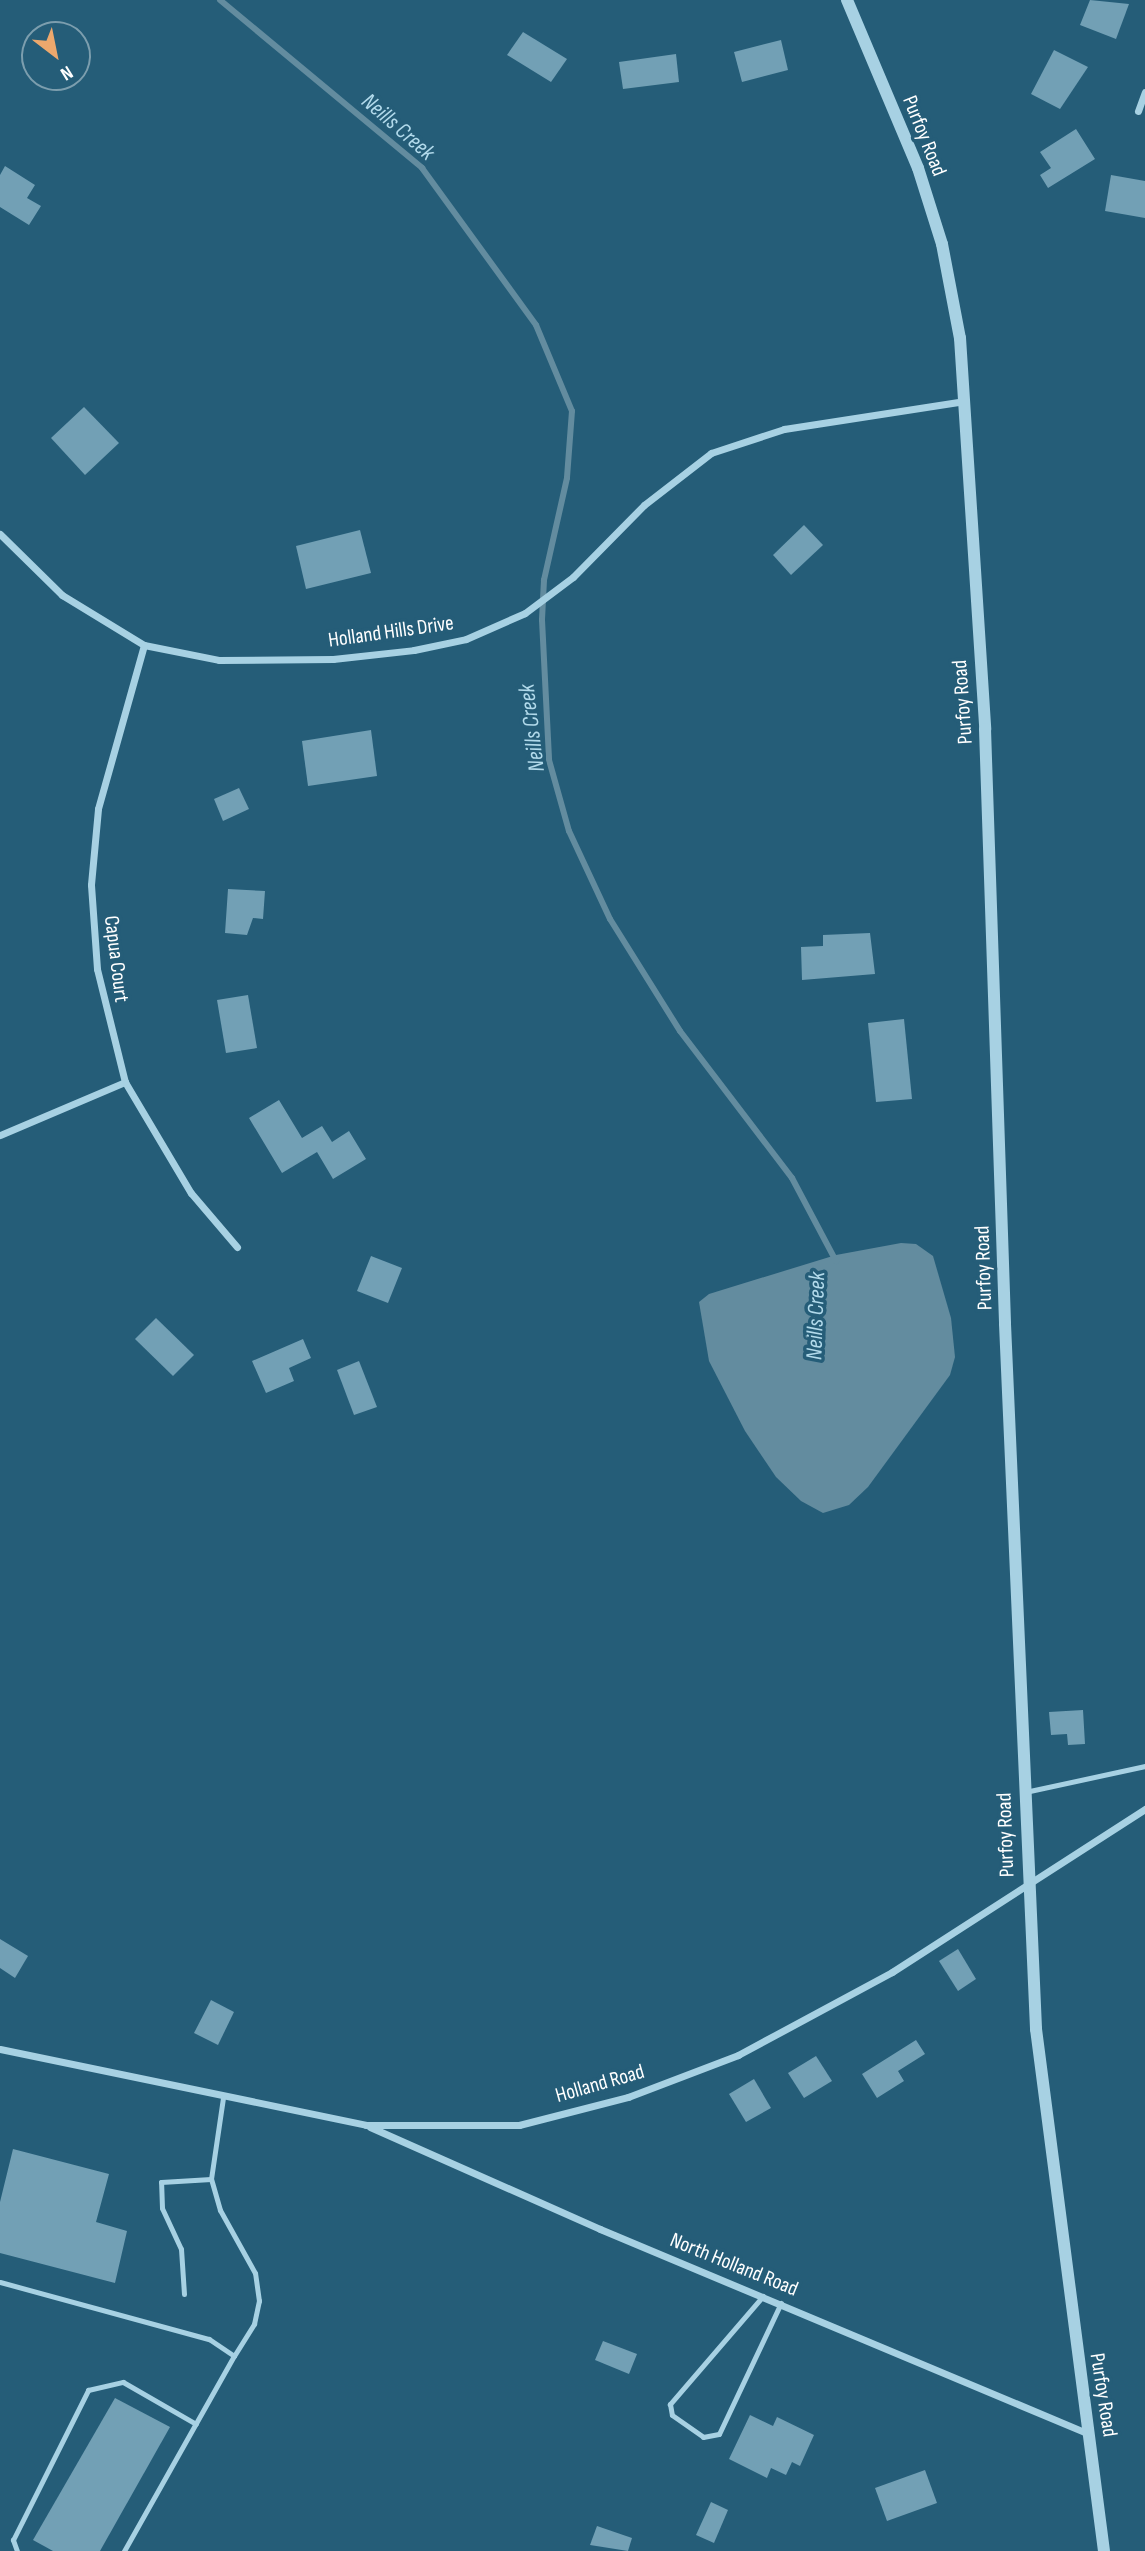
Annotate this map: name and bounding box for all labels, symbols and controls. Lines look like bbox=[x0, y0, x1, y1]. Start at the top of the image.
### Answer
north arrow bbox=[21, 21, 91, 91]
text: N bbox=[56, 60, 77, 85]
water label: Neills Creek bbox=[356, 88, 440, 166]
street label: Purfoy Road bbox=[896, 92, 952, 180]
street label: Holland Hills Drive bbox=[327, 611, 455, 653]
street label: Purfoy Road bbox=[947, 659, 979, 745]
water label: Neills Creek bbox=[513, 683, 551, 773]
street label: Capua Court bbox=[98, 914, 134, 1004]
street label: Purfoy Road bbox=[970, 1225, 998, 1311]
water label: Neills Creek bbox=[801, 1271, 831, 1361]
street label: Purfoy Road bbox=[992, 1792, 1020, 1878]
street label: Holland Road bbox=[553, 2059, 647, 2109]
street label: North Holland Road bbox=[666, 2228, 802, 2302]
street label: Purfoy Road bbox=[1084, 2351, 1122, 2439]

